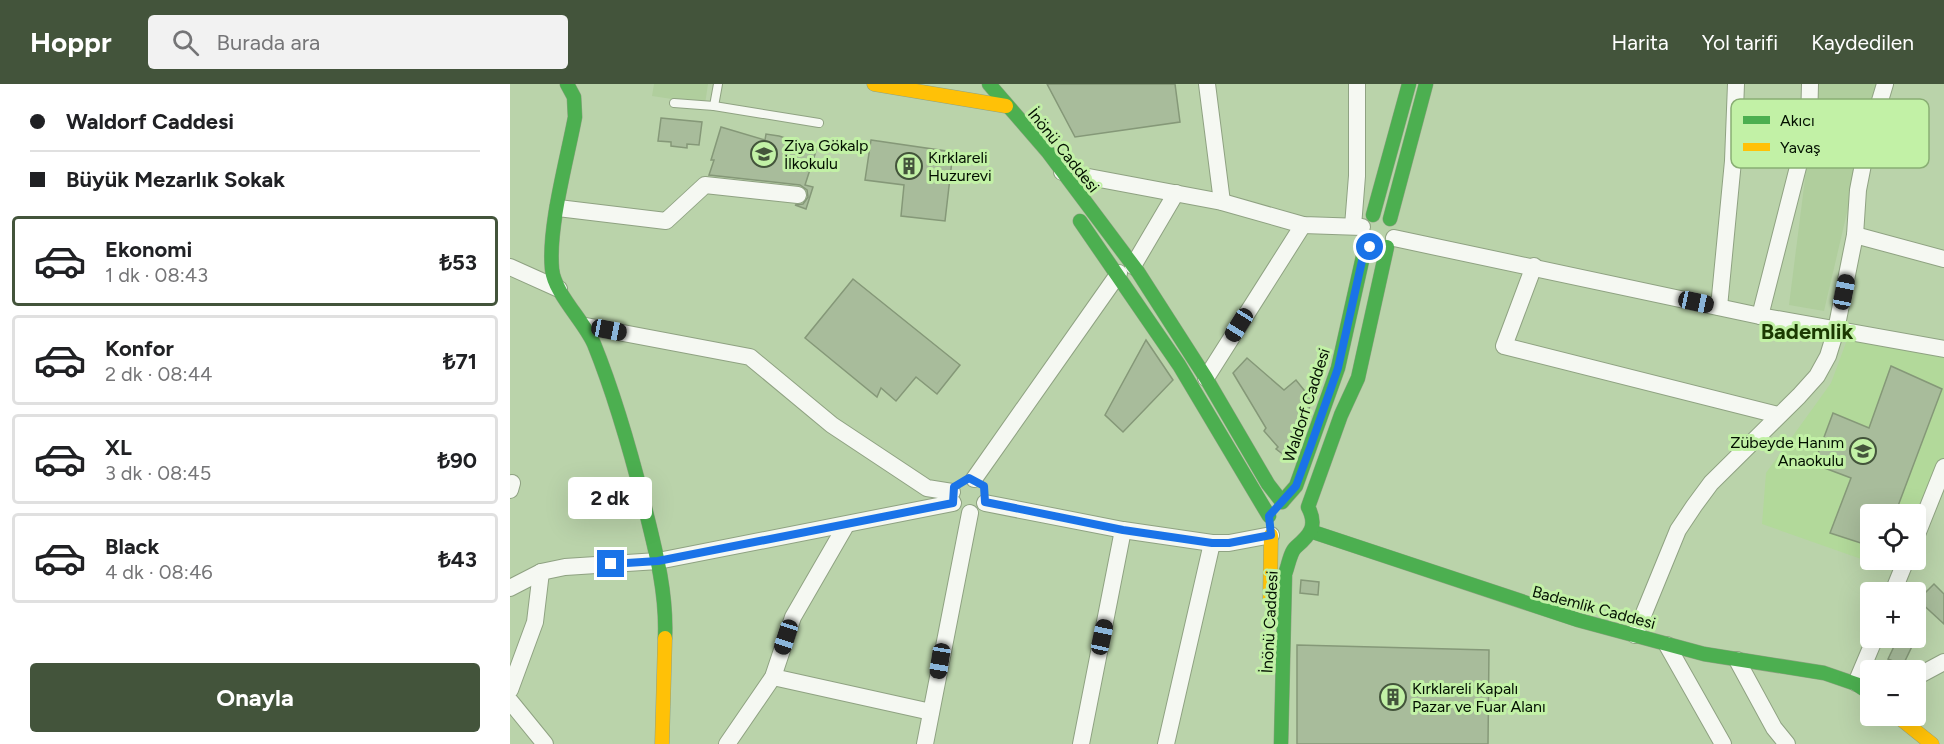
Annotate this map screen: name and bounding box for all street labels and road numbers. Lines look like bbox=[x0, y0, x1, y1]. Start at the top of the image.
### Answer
street label: İnönü Caddesi bbox=[1024, 104, 1103, 196]
street label: Waldorf Caddesi bbox=[1279, 346, 1334, 465]
street label: İnönü Caddesi bbox=[1257, 570, 1282, 674]
street label: Bademlik Caddesi bbox=[1530, 582, 1658, 633]

